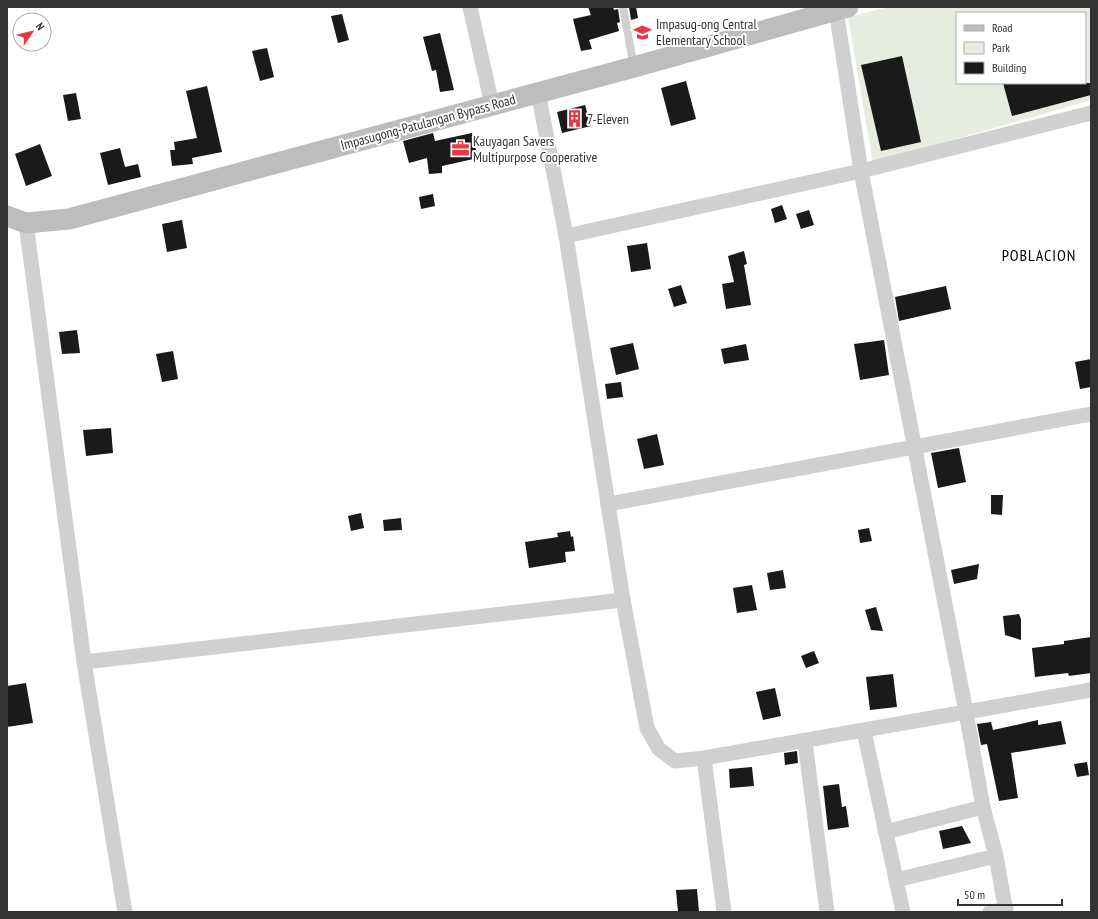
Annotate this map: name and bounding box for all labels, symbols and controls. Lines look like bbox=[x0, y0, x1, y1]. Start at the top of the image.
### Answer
north arrow bbox=[12, 12, 52, 52]
legend bbox=[956, 12, 1086, 84]
place label: Impasug-ong Central Elementary School bbox=[656, 15, 757, 49]
text: N bbox=[33, 20, 48, 33]
text: Road bbox=[992, 20, 1012, 35]
school or university icon: Impasug-ong Central Elementary School bbox=[633, 22, 653, 42]
text: Park bbox=[992, 40, 1010, 55]
text: Building bbox=[992, 60, 1027, 75]
street label: Impasugong-Patulangan Bypass Road bbox=[339, 90, 517, 154]
building icon: 7-Eleven bbox=[564, 109, 584, 129]
place label: 7-Eleven bbox=[587, 110, 629, 128]
place label: Kauyagan Savers Multipurpose Cooperative bbox=[473, 132, 598, 166]
office icon: Kauyagan Savers Multipurpose Cooperative bbox=[450, 139, 470, 159]
district label: POBLACION bbox=[1002, 245, 1076, 265]
scale bar bbox=[958, 881, 1062, 907]
text: 50 m bbox=[964, 887, 985, 902]

